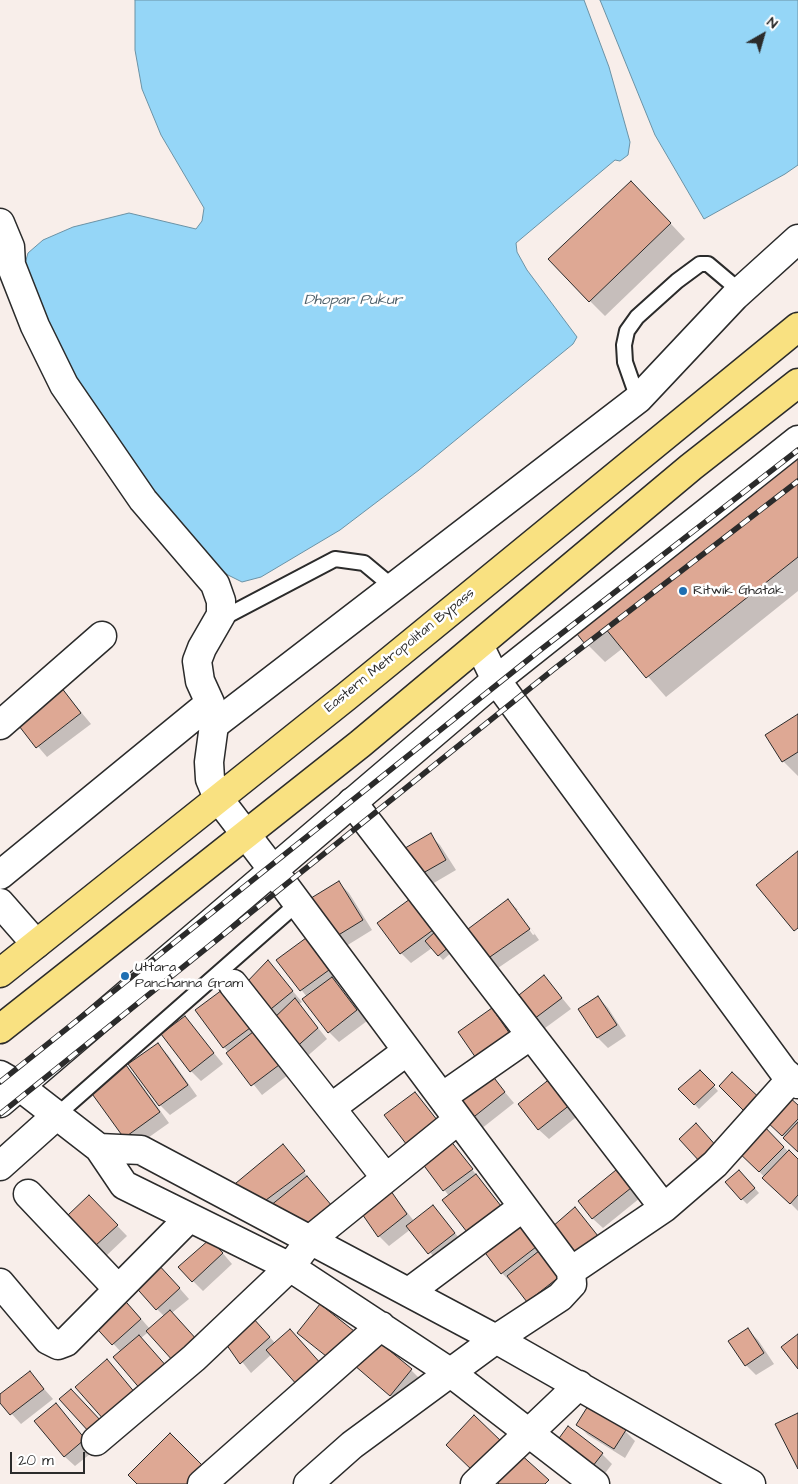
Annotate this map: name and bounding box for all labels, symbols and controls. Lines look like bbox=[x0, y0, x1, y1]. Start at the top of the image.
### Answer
north arrow bbox=[738, 10, 788, 60]
text: N bbox=[763, 13, 782, 34]
water label: Dhopar Pukur bbox=[304, 292, 402, 310]
place label: Ritwik Ghatak bbox=[693, 583, 784, 599]
street label: Eastern Metropolitan Bypass bbox=[322, 585, 478, 717]
marker: Ritwik Ghatak bbox=[677, 585, 689, 597]
place label: Uttara Panchanna Gram bbox=[135, 960, 243, 992]
marker: Uttara Panchanna Gram bbox=[119, 970, 131, 982]
scale bar bbox=[12, 1442, 88, 1474]
text: 20 m bbox=[18, 1450, 54, 1471]

